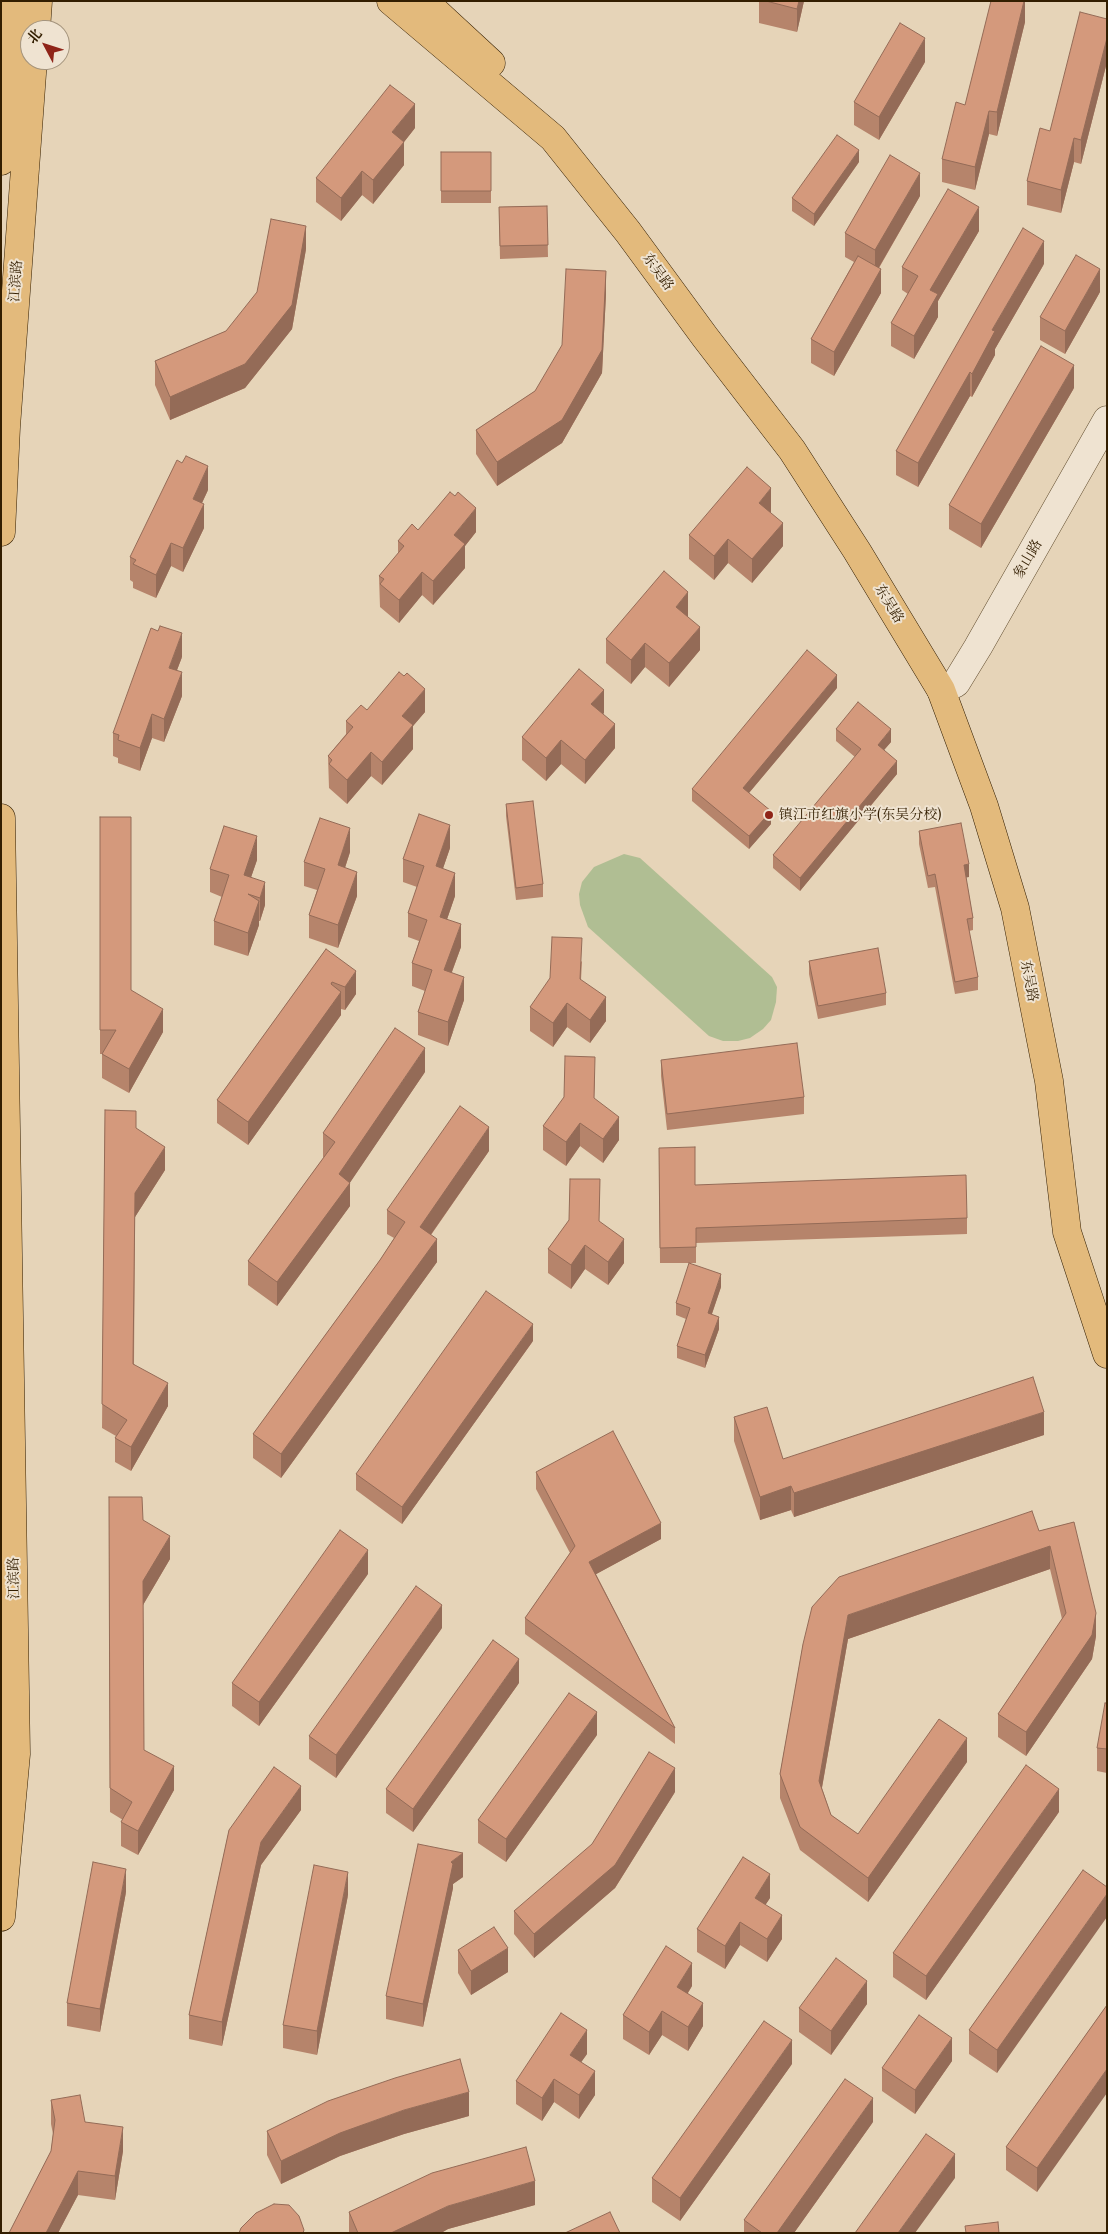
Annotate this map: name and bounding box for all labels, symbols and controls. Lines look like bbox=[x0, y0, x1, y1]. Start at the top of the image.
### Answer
north arrow bbox=[20, 20, 70, 70]
text: 北 bbox=[23, 25, 46, 47]
street label: 东吴路 bbox=[639, 250, 677, 294]
street label: 江滨路 bbox=[6, 259, 26, 303]
street label: 象山路 bbox=[1010, 537, 1046, 581]
street label: 东吴路 bbox=[871, 582, 907, 626]
place label: 镇江市红旗小学(东吴分校) bbox=[779, 807, 941, 823]
marker: 镇江市红旗小学(东吴分校) bbox=[763, 809, 775, 821]
street label: 东吴路 bbox=[1017, 959, 1041, 1003]
street label: 江滨路 bbox=[5, 1557, 23, 1599]

